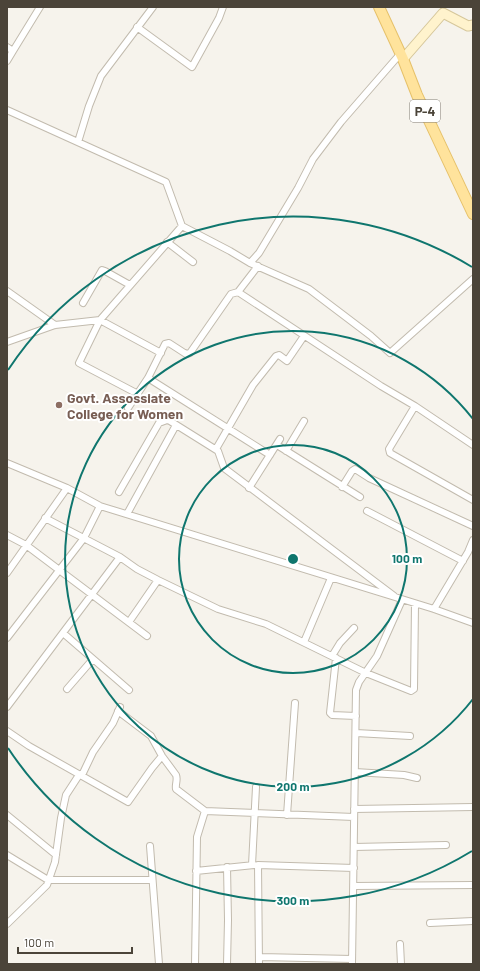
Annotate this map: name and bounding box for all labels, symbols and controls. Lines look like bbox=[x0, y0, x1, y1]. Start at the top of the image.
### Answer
road number: P-4 bbox=[410, 100, 440, 122]
place label: Govt. Assossiate College for Women bbox=[67, 389, 183, 422]
marker: Govt. Assossiate College for Women bbox=[54, 400, 64, 410]
text: 100 m bbox=[392, 551, 422, 565]
centre of rings bbox=[286, 552, 300, 566]
text: 200 m bbox=[277, 779, 309, 793]
text: 300 m bbox=[277, 893, 309, 907]
scale bar bbox=[18, 929, 132, 955]
text: 100 m bbox=[24, 935, 54, 949]

